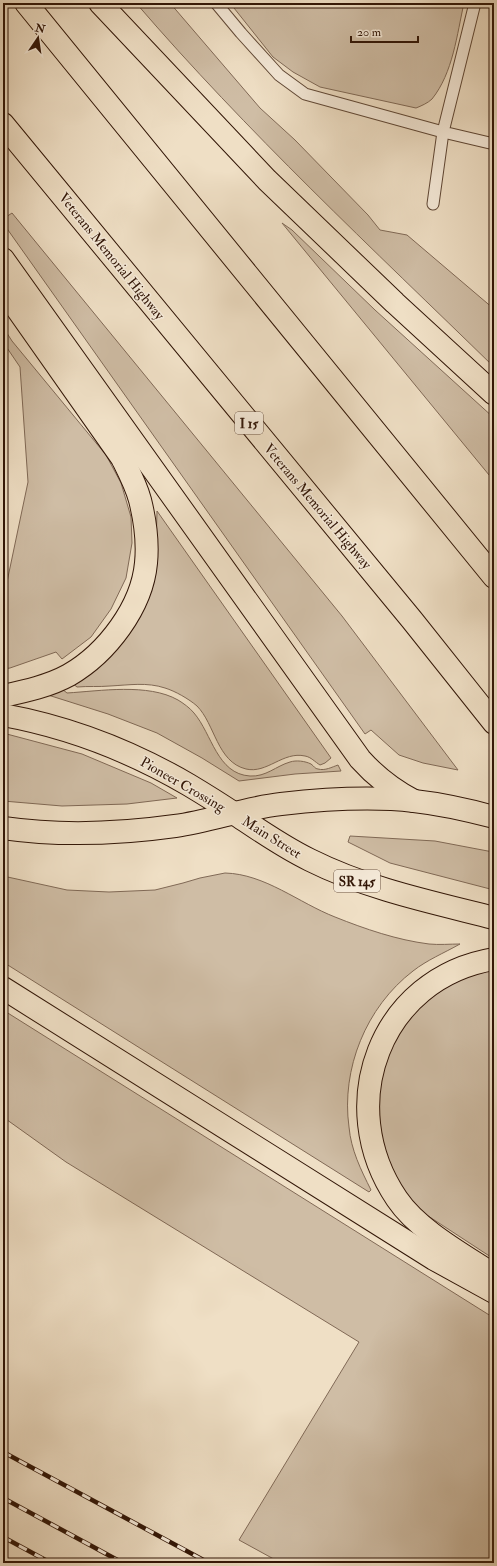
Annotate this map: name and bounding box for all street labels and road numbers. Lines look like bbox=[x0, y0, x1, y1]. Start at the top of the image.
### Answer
street label: Veterans Memorial Highway bbox=[54, 189, 169, 325]
road number: I 15 bbox=[235, 412, 263, 434]
street label: Veterans Memorial Highway bbox=[259, 440, 376, 574]
street label: Pioneer Crossing bbox=[137, 753, 229, 816]
street label: Main Street bbox=[239, 813, 305, 863]
road number: SR 145 bbox=[334, 870, 380, 892]

